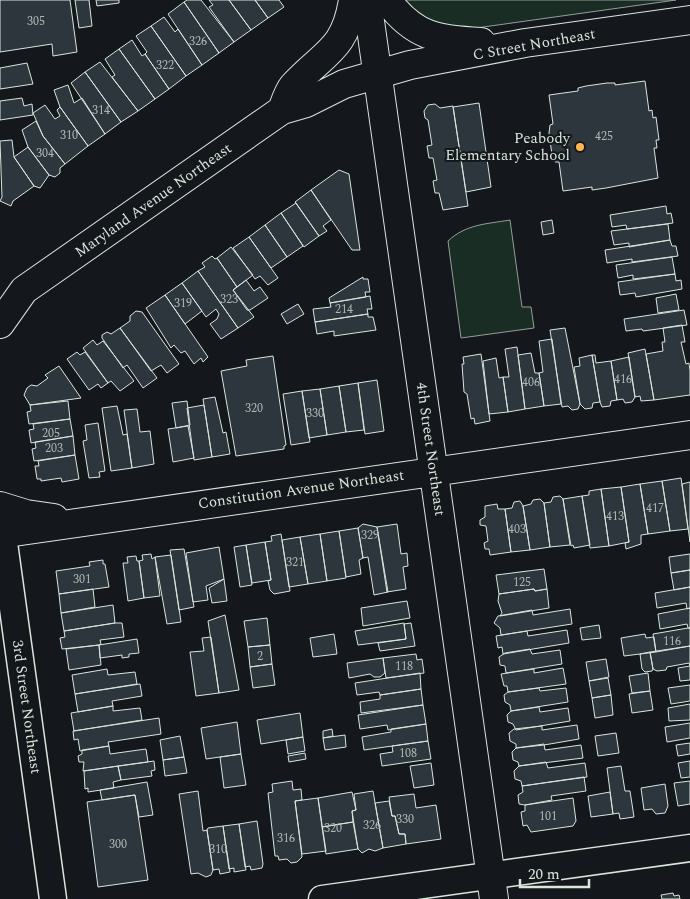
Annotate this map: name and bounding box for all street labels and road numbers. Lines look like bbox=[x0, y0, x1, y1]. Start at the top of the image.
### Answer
street label: C Street Northeast bbox=[471, 22, 597, 67]
street label: Maryland Avenue Northeast bbox=[70, 137, 237, 264]
street label: 4th Street Northeast bbox=[410, 381, 451, 517]
street label: Constitution Avenue Northeast bbox=[196, 464, 406, 515]
street label: 3rd Street Northeast bbox=[6, 639, 47, 776]

